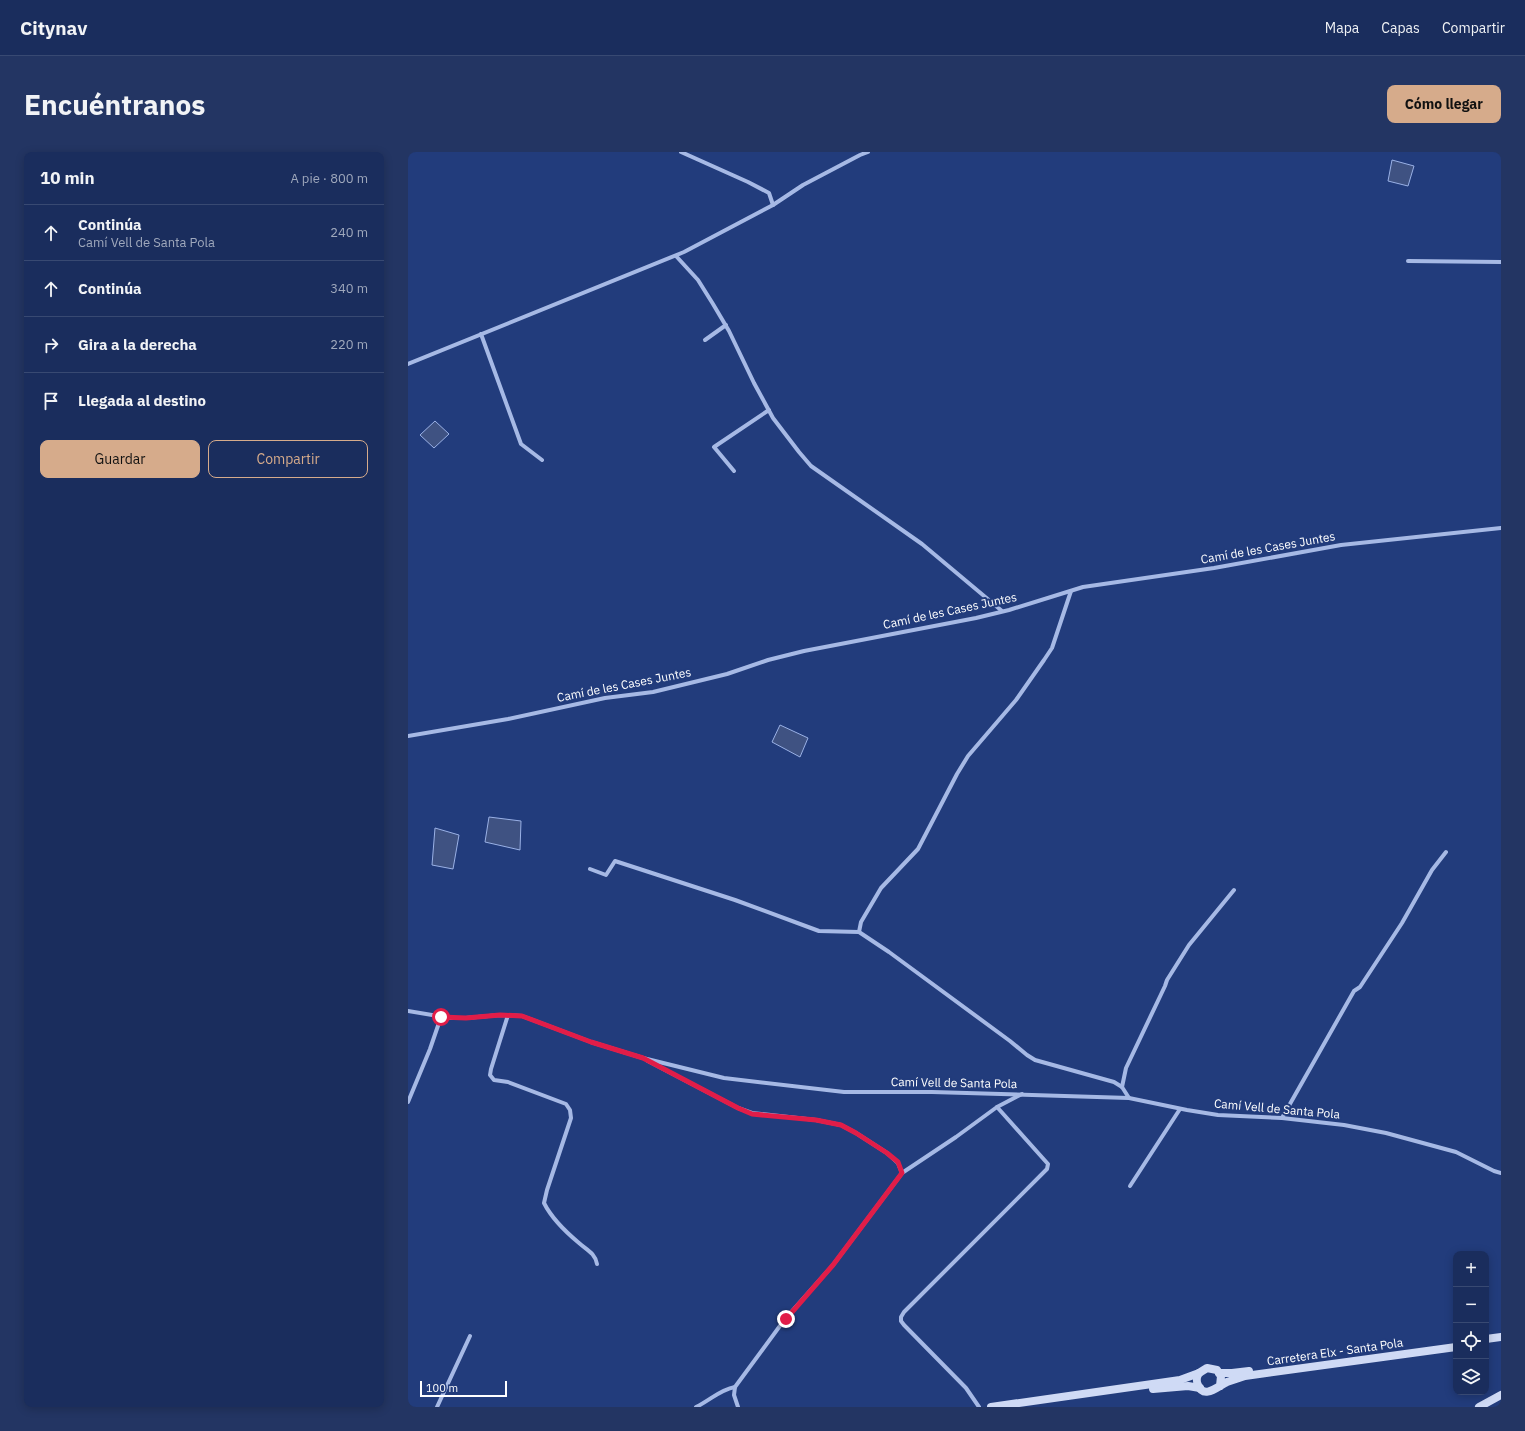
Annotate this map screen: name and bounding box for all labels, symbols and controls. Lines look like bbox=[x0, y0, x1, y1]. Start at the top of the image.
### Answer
text: Citynav bbox=[20, 16, 87, 40]
text: Mapa bbox=[1325, 19, 1359, 37]
text: Capas bbox=[1381, 19, 1420, 37]
text: Compartir bbox=[1442, 19, 1505, 37]
button: Cómo llegar bbox=[1387, 85, 1501, 123]
text: Encuéntranos bbox=[24, 86, 205, 123]
text: 10 min bbox=[40, 167, 95, 189]
text: A pie · 800 m bbox=[290, 170, 368, 187]
text: Continúa bbox=[78, 215, 142, 234]
icon: ahead bbox=[40, 222, 62, 244]
text: 240 m bbox=[330, 224, 368, 241]
text: Camí Vell de Santa Pola bbox=[78, 234, 215, 251]
icon: ahead bbox=[40, 278, 62, 300]
text: Continúa bbox=[78, 279, 142, 298]
text: 340 m bbox=[330, 280, 368, 297]
icon: right bbox=[40, 334, 62, 356]
text: Gira a la derecha bbox=[78, 335, 197, 354]
text: 220 m bbox=[330, 336, 368, 353]
icon: arrive bbox=[40, 390, 62, 412]
text: Llegada al destino bbox=[78, 391, 206, 410]
button: Guardar bbox=[40, 440, 200, 478]
button: Compartir bbox=[208, 440, 368, 478]
street label: Camí de les Cases Juntes bbox=[1199, 528, 1337, 567]
street label: Camí de les Cases Juntes bbox=[882, 589, 1018, 632]
street label: Camí de les Cases Juntes bbox=[556, 664, 692, 705]
route start bbox=[432, 1008, 450, 1026]
street label: Camí Vell de Santa Pola bbox=[891, 1074, 1018, 1091]
street label: Camí Vell de Santa Pola bbox=[1213, 1096, 1341, 1122]
map controls bbox=[1453, 1251, 1489, 1395]
button: + bbox=[1453, 1251, 1489, 1287]
button: − bbox=[1453, 1287, 1489, 1323]
route end bbox=[777, 1310, 795, 1328]
button: locate bbox=[1453, 1323, 1489, 1359]
street label: Carretera Elx - Santa Pola bbox=[1266, 1334, 1405, 1368]
button: layers bbox=[1453, 1359, 1489, 1395]
scale bar bbox=[420, 1379, 507, 1398]
text: 100 m bbox=[426, 1381, 458, 1395]

